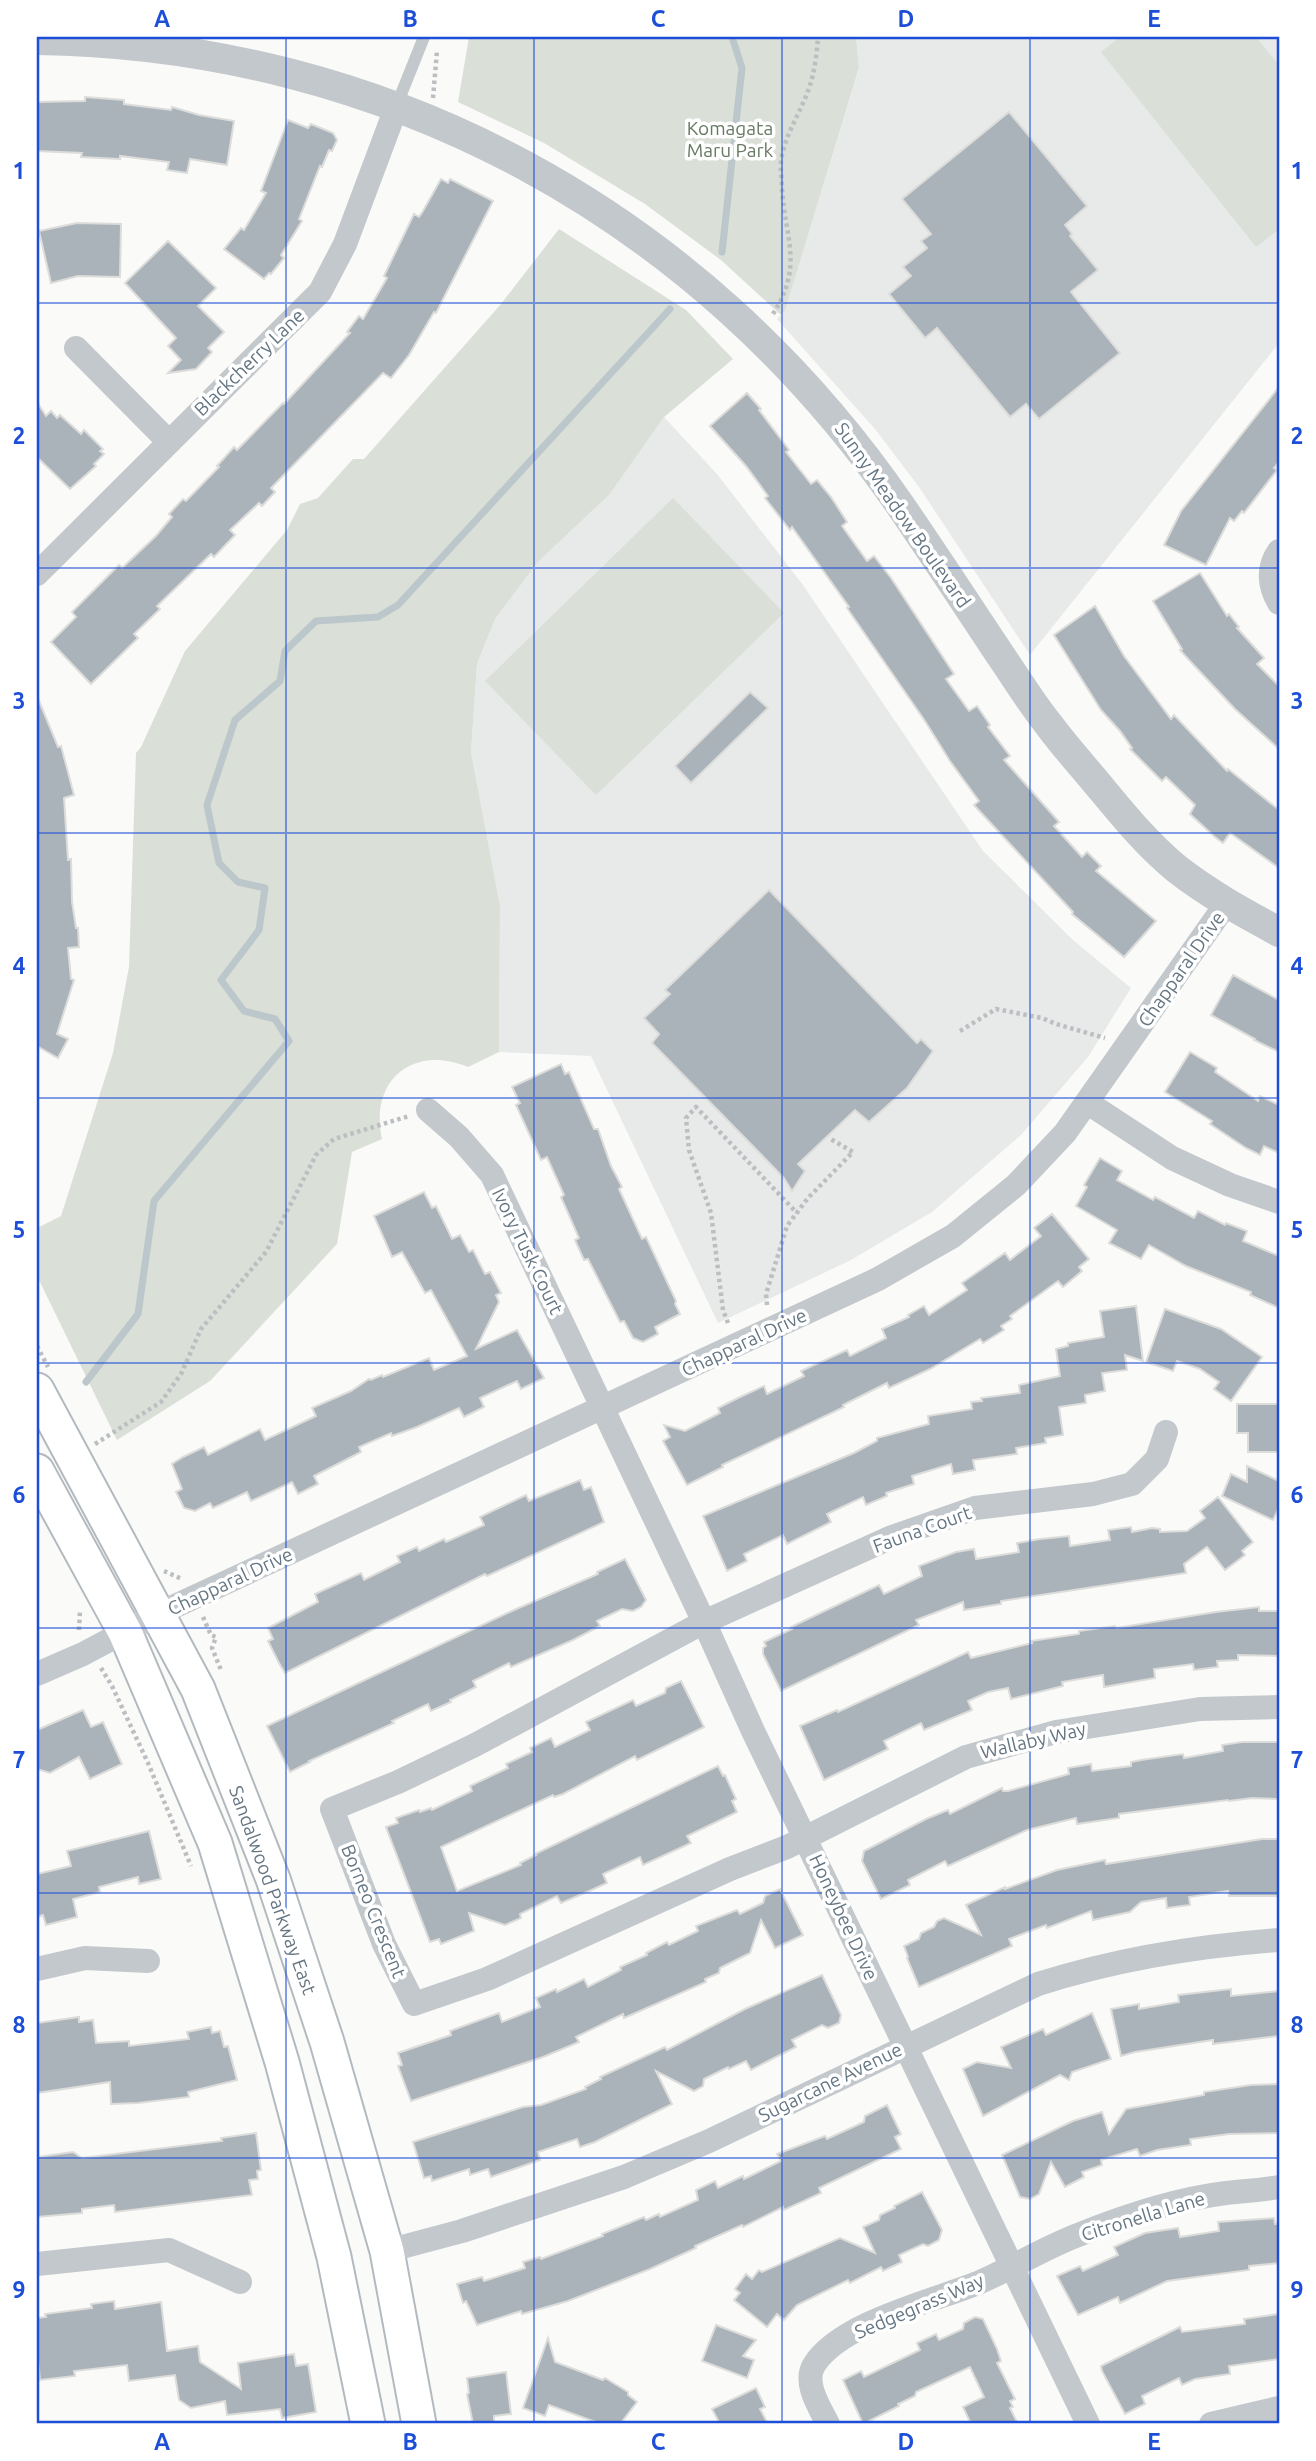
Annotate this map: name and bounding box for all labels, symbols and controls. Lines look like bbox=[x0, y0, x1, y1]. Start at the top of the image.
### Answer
text: A bbox=[154, 6, 170, 31]
text: B bbox=[402, 6, 418, 31]
text: C bbox=[651, 6, 666, 31]
text: D bbox=[898, 6, 914, 31]
text: E bbox=[1147, 6, 1161, 31]
park label: Komagata Maru Park bbox=[687, 117, 774, 161]
text: 1 bbox=[13, 158, 25, 183]
text: 1 bbox=[1291, 158, 1303, 183]
street label: Blackcherry Lane bbox=[189, 304, 309, 420]
street label: Sunny Meadow Boulevard bbox=[831, 418, 975, 612]
text: 2 bbox=[13, 423, 25, 448]
text: 2 bbox=[1291, 423, 1303, 448]
text: 3 bbox=[13, 688, 25, 713]
text: 3 bbox=[1291, 688, 1303, 713]
street label: Chapparal Drive bbox=[1133, 907, 1229, 1031]
text: 4 bbox=[13, 953, 26, 978]
text: 4 bbox=[1291, 953, 1304, 978]
street label: Ivory Tusk Court bbox=[488, 1184, 568, 1318]
text: 5 bbox=[13, 1217, 25, 1242]
text: 5 bbox=[1291, 1217, 1303, 1242]
street label: Chapparal Drive bbox=[678, 1303, 810, 1381]
text: 6 bbox=[13, 1482, 26, 1507]
text: 6 bbox=[1291, 1482, 1304, 1507]
street label: Fauna Court bbox=[870, 1501, 975, 1557]
street label: Chapparal Drive bbox=[164, 1542, 296, 1620]
street label: Wallaby Way bbox=[978, 1717, 1088, 1763]
text: 7 bbox=[13, 1747, 25, 1772]
text: 7 bbox=[1291, 1747, 1303, 1772]
street label: Sandalwood Parkway East bbox=[225, 1783, 321, 1998]
street label: Borneo Crescent bbox=[337, 1841, 411, 1982]
street label: Honeybee Drive bbox=[805, 1851, 883, 1983]
text: 8 bbox=[13, 2012, 25, 2037]
text: 8 bbox=[1291, 2012, 1303, 2037]
street label: Sugarcane Avenue bbox=[755, 2038, 905, 2126]
street label: Citronella Lane bbox=[1078, 2187, 1208, 2245]
street label: Sedgegrass Way bbox=[851, 2269, 987, 2343]
text: 9 bbox=[13, 2277, 25, 2302]
text: 9 bbox=[1291, 2277, 1303, 2302]
text: A bbox=[154, 2429, 170, 2454]
text: B bbox=[402, 2429, 418, 2454]
text: C bbox=[651, 2429, 666, 2454]
text: D bbox=[898, 2429, 914, 2454]
text: E bbox=[1147, 2429, 1161, 2454]

